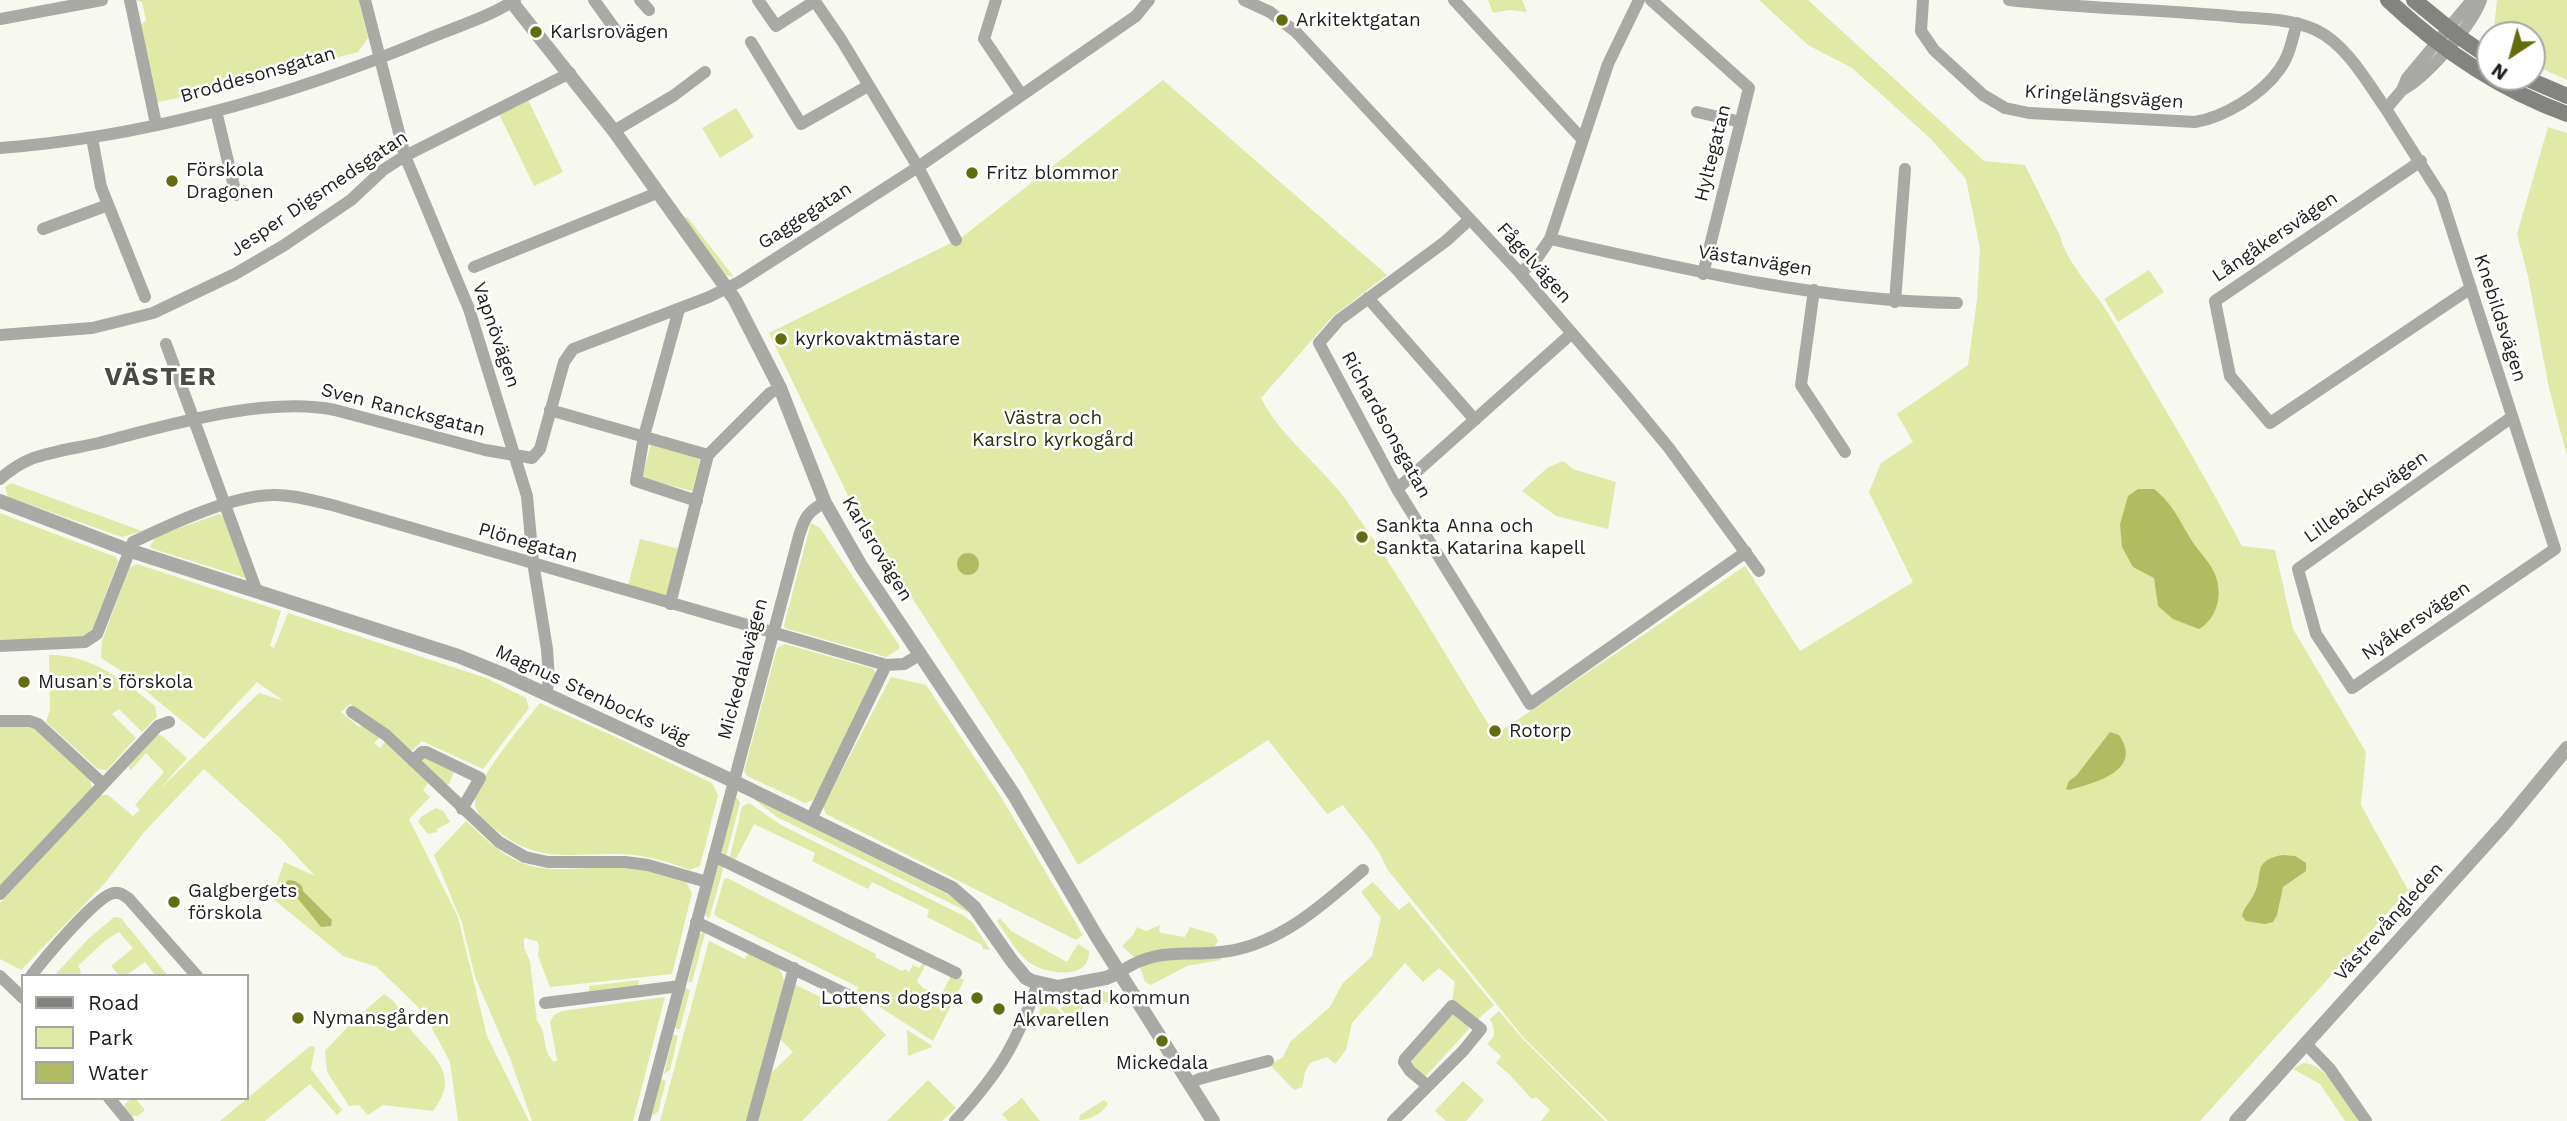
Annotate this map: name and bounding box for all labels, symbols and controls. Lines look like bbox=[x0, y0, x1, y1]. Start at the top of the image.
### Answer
place label: Arkitektgatan bbox=[1296, 9, 1421, 31]
marker: Arkitektgatan bbox=[1274, 12, 1290, 28]
place label: Karlsrovägen bbox=[550, 21, 669, 43]
north arrow bbox=[2476, 21, 2546, 91]
marker: Karlsrovägen bbox=[528, 24, 544, 40]
street label: Broddesonsgatan bbox=[178, 42, 338, 108]
text: N bbox=[2487, 58, 2512, 85]
street label: Kringelängsvägen bbox=[2024, 80, 2184, 114]
street label: Hyltegatan bbox=[1690, 102, 1736, 204]
street label: Jesper Digsmedsgatan bbox=[226, 126, 412, 262]
place label: Förskola Dragonen bbox=[186, 159, 274, 203]
place label: Fritz blommor bbox=[986, 162, 1119, 184]
marker: Fritz blommor bbox=[964, 165, 980, 181]
marker: Förskola Dragonen bbox=[164, 173, 180, 189]
street label: Gaggegatan bbox=[754, 177, 856, 255]
street label: Långåkersvägen bbox=[2208, 187, 2342, 287]
street label: Fågelvägen bbox=[1492, 218, 1576, 308]
street label: Västanvägen bbox=[1696, 241, 1814, 281]
street label: Knebildsvägen bbox=[2469, 251, 2531, 385]
street label: Vapnövägen bbox=[467, 279, 525, 391]
place label: kyrkovaktmästare bbox=[795, 328, 960, 350]
marker: kyrkovaktmästare bbox=[773, 331, 789, 347]
street label: Richardsonsgatan bbox=[1336, 348, 1436, 502]
district label: VÄSTER bbox=[105, 361, 217, 393]
street label: Sven Rancksgatan bbox=[319, 379, 487, 441]
park label: Västra och Karslro kyrkogård bbox=[972, 407, 1134, 451]
street label: Lillebäcksvägen bbox=[2300, 446, 2432, 548]
street label: Karlsrovägen bbox=[837, 492, 917, 606]
place label: Sankta Anna och Sankta Katarina kapell bbox=[1376, 515, 1585, 559]
street label: Plönegatan bbox=[476, 518, 580, 568]
marker: Sankta Anna och Sankta Katarina kapell bbox=[1354, 529, 1370, 545]
street label: Nyåkersvägen bbox=[2357, 576, 2475, 666]
street label: Mickedalavägen bbox=[713, 596, 773, 742]
street label: Magnus Stenbocks väg bbox=[491, 640, 693, 750]
place label: Musan's förskola bbox=[38, 671, 193, 693]
marker: Musan's förskola bbox=[16, 674, 32, 690]
place label: Rotorp bbox=[1509, 720, 1572, 742]
marker: Rotorp bbox=[1487, 723, 1503, 739]
street label: Västrevångleden bbox=[2330, 858, 2448, 986]
place label: Galgbergets förskola bbox=[188, 880, 297, 924]
marker: Galgbergets förskola bbox=[166, 894, 182, 910]
legend bbox=[21, 974, 248, 1100]
place label: Lottens dogspa bbox=[821, 987, 963, 1009]
place label: Halmstad kommun Akvarellen bbox=[1013, 987, 1190, 1031]
text: Road bbox=[88, 990, 139, 1015]
marker: Lottens dogspa bbox=[969, 990, 985, 1006]
marker: Halmstad kommun Akvarellen bbox=[991, 1001, 1007, 1017]
place label: Nymansgården bbox=[312, 1007, 449, 1029]
marker: Nymansgården bbox=[290, 1010, 306, 1026]
text: Park bbox=[88, 1025, 133, 1050]
marker: Mickedala bbox=[1154, 1033, 1170, 1049]
place label: Mickedala bbox=[1116, 1052, 1208, 1074]
text: Water bbox=[88, 1060, 148, 1085]

